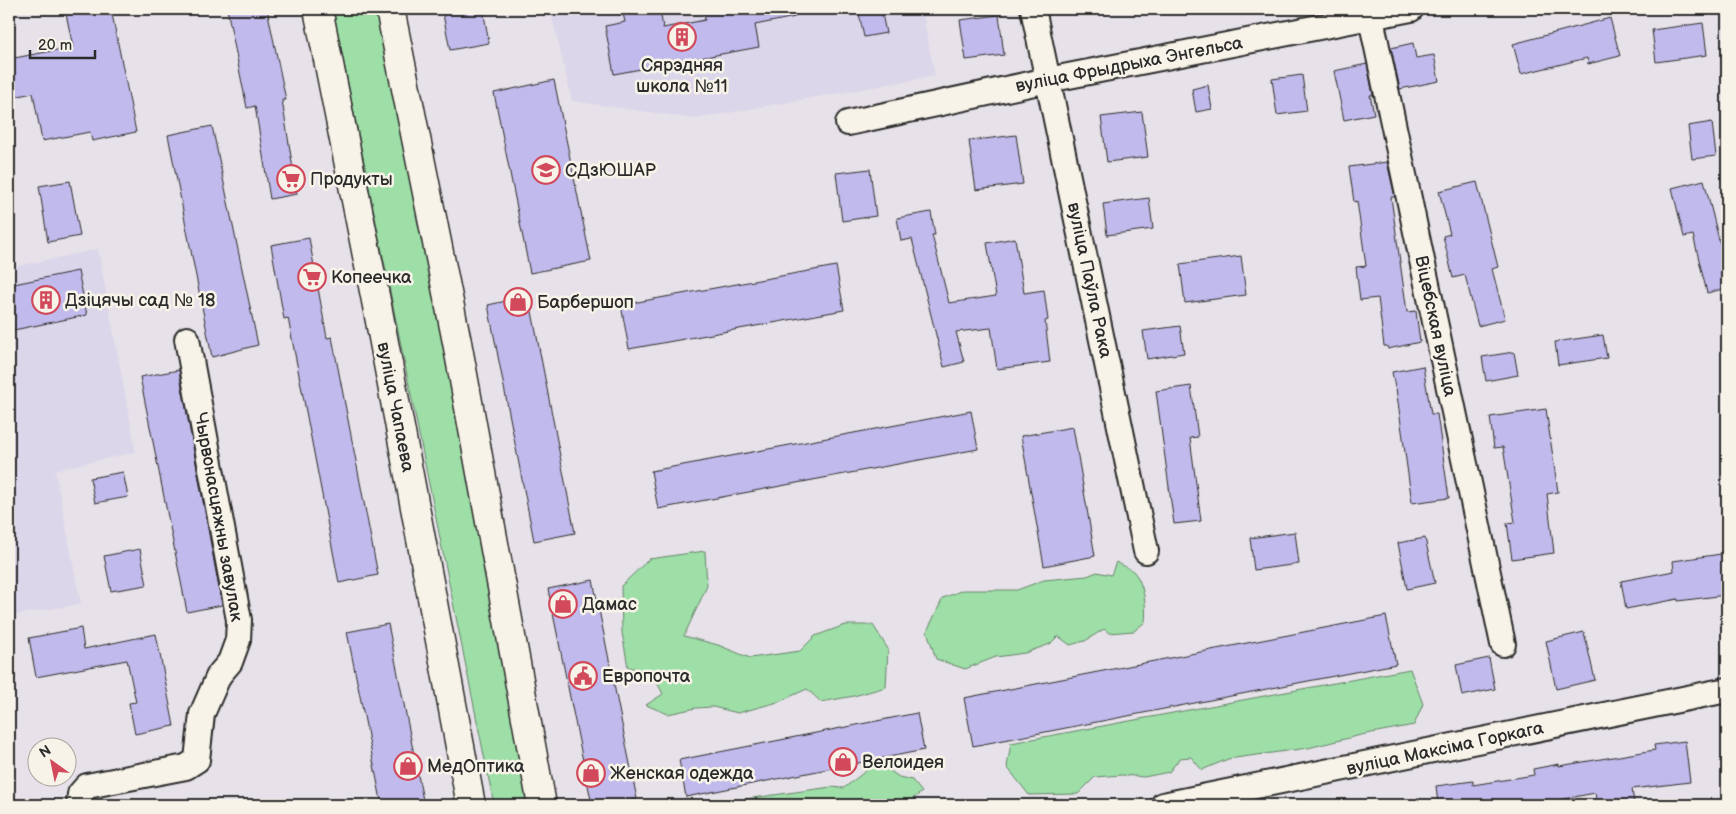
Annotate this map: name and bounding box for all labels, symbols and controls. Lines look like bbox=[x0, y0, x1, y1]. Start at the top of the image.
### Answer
building icon: Сярэдняя школа №11 bbox=[667, 22, 697, 52]
scale bar bbox=[30, 28, 95, 60]
street label: вуліца Фрыдрыха Энгельса bbox=[1014, 32, 1245, 97]
text: 20 m bbox=[38, 36, 72, 55]
place label: Сярэдняя школа №11 bbox=[636, 55, 728, 97]
school or university icon: СДзЮШАР bbox=[531, 155, 561, 185]
place label: СДзЮШАР bbox=[565, 160, 657, 181]
supermarket icon: Продукты bbox=[276, 164, 306, 194]
place label: Продукты bbox=[310, 169, 393, 190]
street label: вуліца Паўла Рака bbox=[1063, 200, 1116, 360]
street label: Віцебская вуліца bbox=[1410, 254, 1461, 399]
supermarket icon: Копеечка bbox=[297, 262, 327, 292]
place label: Копеечка bbox=[331, 267, 412, 288]
building icon: Дзіцячы сад № 18 bbox=[31, 285, 61, 315]
shop icon: Барбершоп bbox=[503, 287, 533, 317]
place label: Дзіцячы сад № 18 bbox=[65, 290, 215, 311]
place label: Барбершоп bbox=[537, 292, 634, 313]
street label: вуліца Чапаева bbox=[373, 340, 418, 474]
street label: Чырвонасцяжны завулак bbox=[190, 411, 247, 624]
shop icon: Дамас bbox=[548, 589, 578, 619]
place label: Дамас bbox=[582, 594, 637, 615]
public building icon: Европочта bbox=[568, 661, 598, 691]
place label: Европочта bbox=[602, 666, 691, 687]
street label: вуліца Максіма Горкага bbox=[1345, 717, 1546, 780]
north arrow bbox=[28, 736, 78, 786]
text: N bbox=[36, 742, 54, 762]
shop icon: Велоидея bbox=[828, 747, 858, 777]
shop icon: МедОптика bbox=[393, 751, 423, 781]
place label: Велоидея bbox=[862, 752, 944, 773]
place label: МедОптика bbox=[427, 756, 525, 777]
shop icon: Женская одежда bbox=[576, 758, 606, 788]
place label: Женская одежда bbox=[610, 763, 754, 784]

